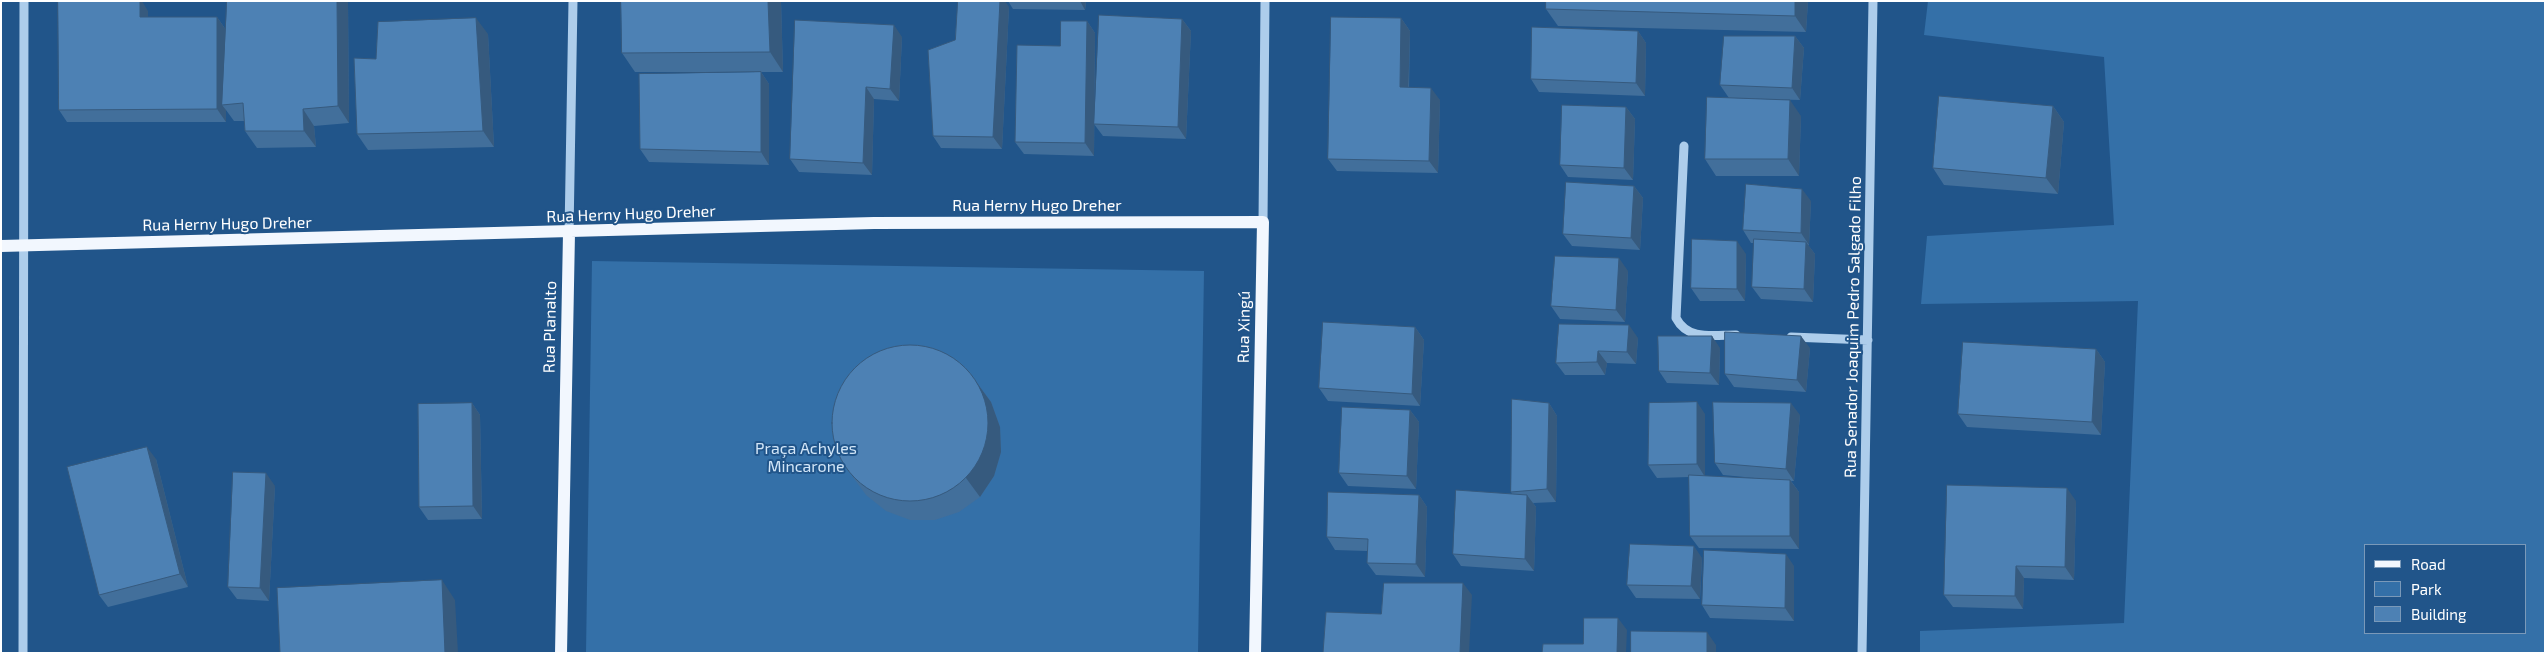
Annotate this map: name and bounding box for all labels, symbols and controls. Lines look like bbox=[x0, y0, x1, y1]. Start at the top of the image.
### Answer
street label: Rua Senador Joaquim Pedro Salgado Filho bbox=[1841, 176, 1865, 478]
street label: Rua Herny Hugo Dreher bbox=[952, 196, 1122, 216]
street label: Rua Herny Hugo Dreher bbox=[546, 201, 716, 227]
street label: Rua Herny Hugo Dreher bbox=[142, 213, 312, 235]
street label: Rua Planalto bbox=[540, 281, 560, 373]
street label: Rua Xingú bbox=[1234, 291, 1254, 363]
park label: Praça Achyles Mincarone bbox=[755, 439, 857, 477]
legend bbox=[2364, 544, 2526, 634]
text: Road bbox=[2411, 555, 2446, 573]
text: Park bbox=[2411, 580, 2442, 598]
text: Building bbox=[2411, 605, 2466, 623]

